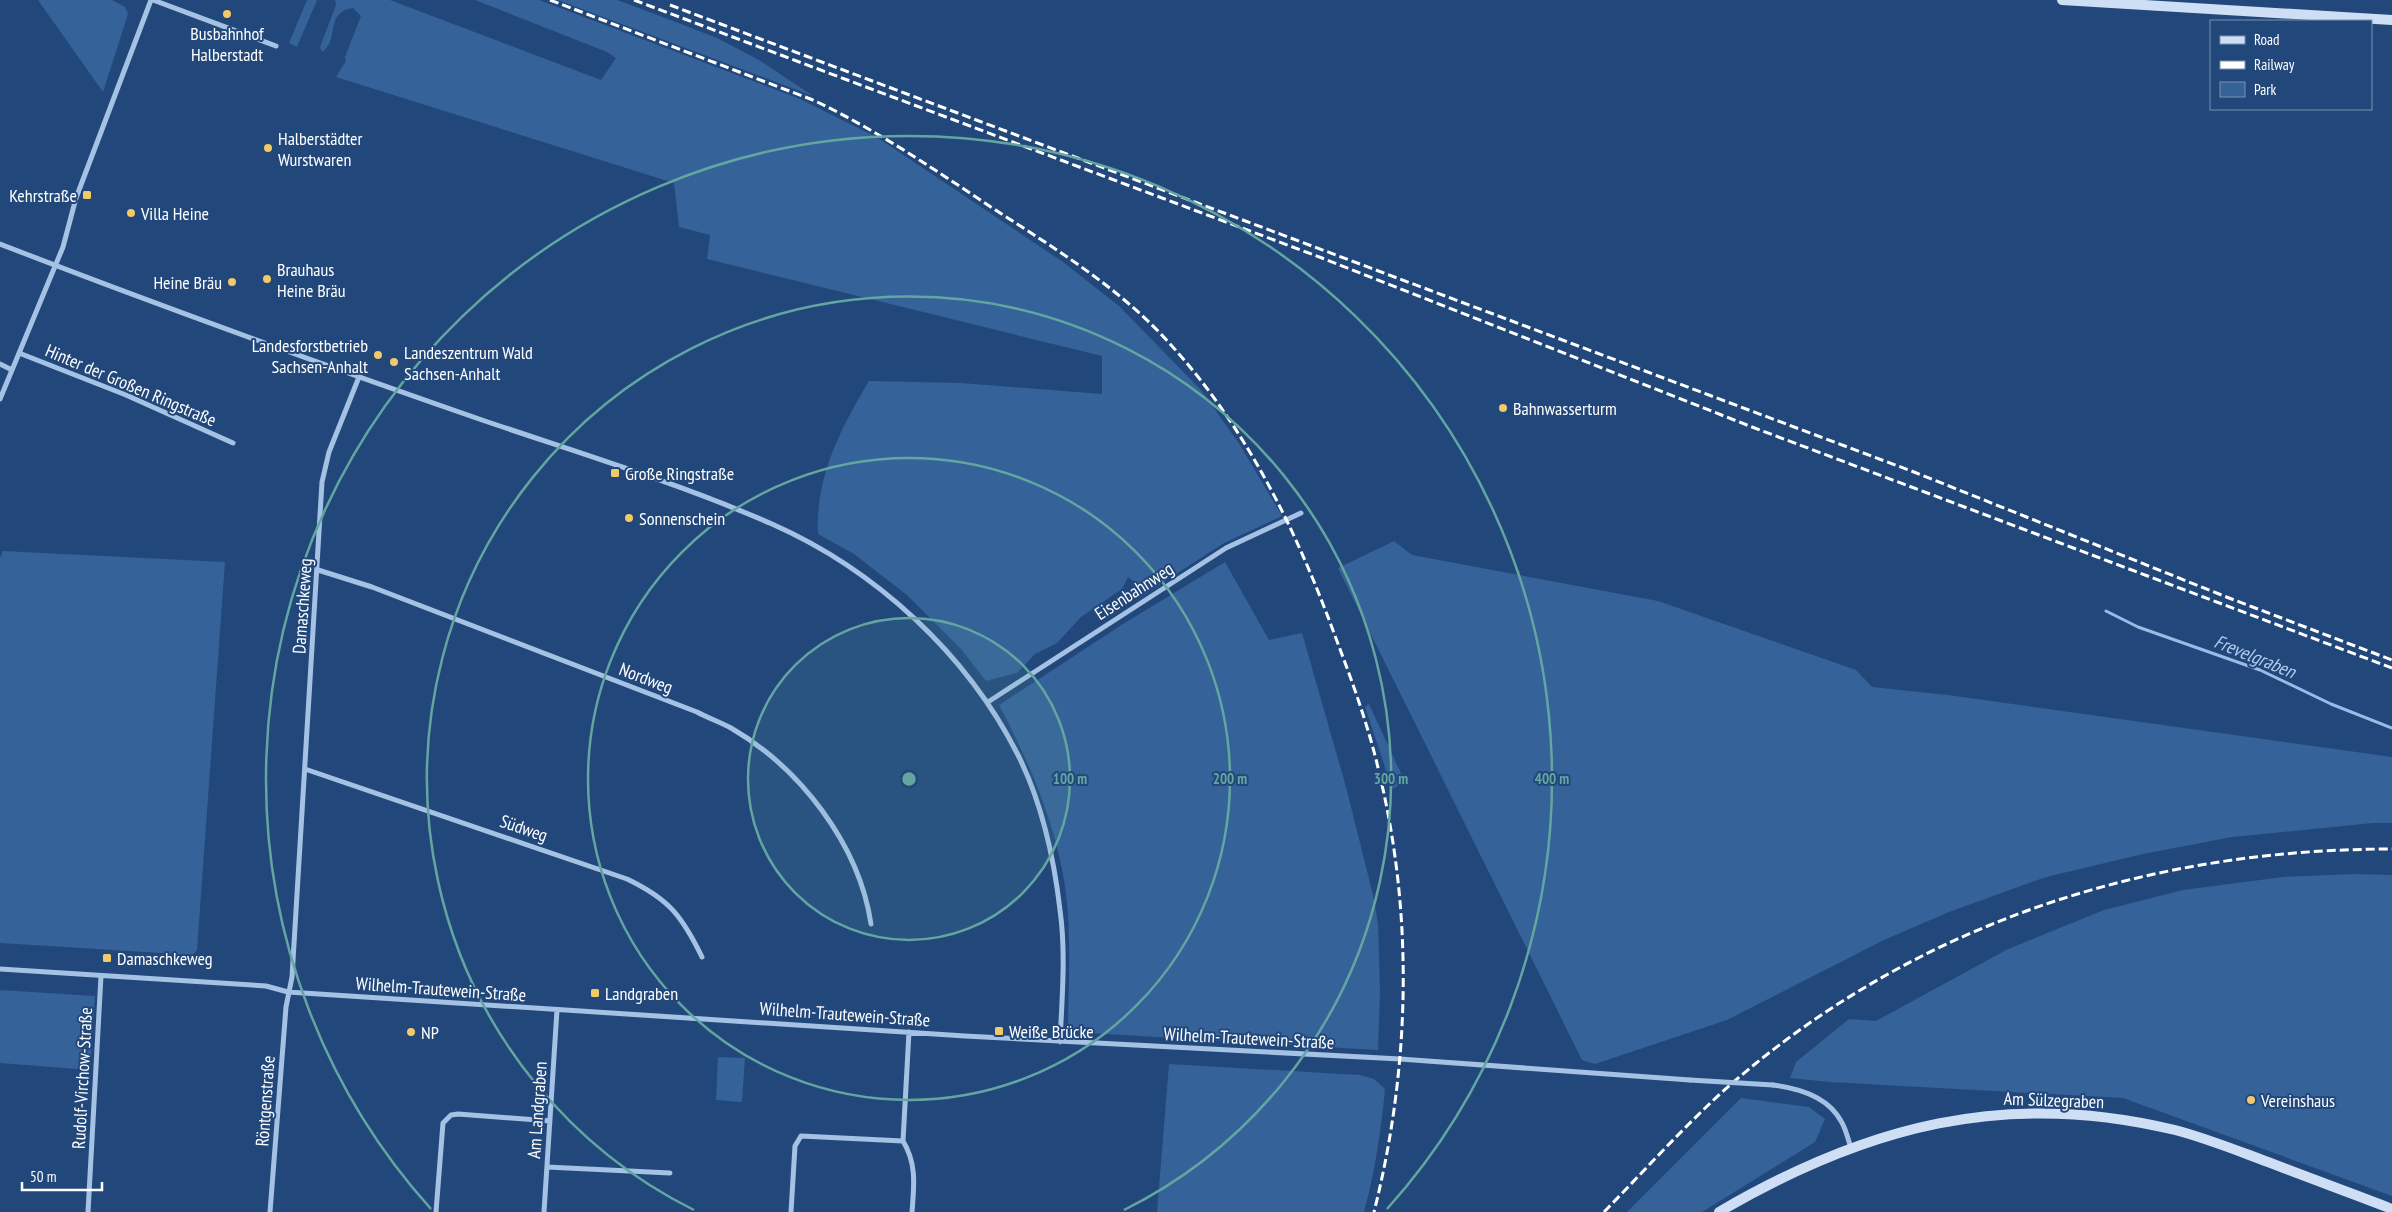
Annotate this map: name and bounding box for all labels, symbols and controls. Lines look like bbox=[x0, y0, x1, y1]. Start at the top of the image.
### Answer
marker: Busbahnhof Halberstadt bbox=[221, 8, 233, 20]
legend bbox=[2210, 20, 2372, 110]
place label: Busbahnhof Halberstadt bbox=[190, 22, 265, 66]
text: Road bbox=[2254, 30, 2280, 49]
text: Railway bbox=[2254, 55, 2295, 74]
text: Park bbox=[2254, 80, 2276, 99]
place label: Halberstädter Wurstwaren bbox=[278, 127, 362, 171]
marker: Halberstädter Wurstwaren bbox=[262, 142, 274, 154]
place label: Kehrstraße bbox=[9, 184, 77, 207]
marker: Kehrstraße bbox=[81, 189, 93, 201]
place label: Villa Heine bbox=[140, 202, 209, 225]
marker: Villa Heine bbox=[125, 207, 137, 219]
place label: Brauhaus Heine Bräu bbox=[277, 258, 346, 302]
place label: Heine Bräu bbox=[153, 271, 222, 294]
marker: Brauhaus Heine Bräu bbox=[261, 273, 273, 285]
marker: Heine Bräu bbox=[226, 276, 238, 288]
place label: Landesforstbetrieb Sachsen-Anhalt bbox=[252, 334, 368, 378]
street label: Hinter der Großen Ringstraße bbox=[42, 339, 220, 431]
place label: Landeszentrum Wald Sachsen-Anhalt bbox=[404, 341, 533, 385]
marker: Landesforstbetrieb Sachsen-Anhalt bbox=[372, 349, 384, 361]
marker: Landeszentrum Wald Sachsen-Anhalt bbox=[388, 356, 400, 368]
place label: Bahnwasserturm bbox=[1513, 397, 1617, 420]
marker: Bahnwasserturm bbox=[1497, 402, 1509, 414]
place label: Große Ringstraße bbox=[625, 462, 734, 485]
marker: Große Ringstraße bbox=[609, 467, 621, 479]
place label: Sonnenschein bbox=[639, 507, 725, 530]
marker: Sonnenschein bbox=[623, 512, 635, 524]
street label: Eisenbahnweg bbox=[1090, 557, 1178, 625]
street label: Damaschkeweg bbox=[287, 558, 317, 654]
water label: Frevelgraben bbox=[2211, 629, 2301, 684]
street label: Nordweg bbox=[616, 657, 676, 699]
text: 100 m bbox=[1053, 769, 1087, 788]
text: 200 m bbox=[1213, 769, 1247, 788]
text: 300 m bbox=[1374, 769, 1408, 788]
text: 400 m bbox=[1535, 769, 1569, 788]
centre of rings bbox=[900, 770, 918, 788]
street label: Südweg bbox=[497, 809, 551, 847]
place label: Damaschkeweg bbox=[117, 947, 213, 970]
marker: Damaschkeweg bbox=[101, 952, 113, 964]
street label: Wilhelm-Trautewein-Straße bbox=[355, 972, 527, 1006]
place label: Landgraben bbox=[605, 982, 678, 1005]
marker: Landgraben bbox=[589, 987, 601, 999]
street label: Wilhelm-Trautewein-Straße bbox=[759, 997, 931, 1031]
street label: Rudolf-Virchow-Straße bbox=[67, 1007, 97, 1149]
place label: Weiße Brücke bbox=[1009, 1020, 1094, 1043]
place label: NP bbox=[421, 1021, 439, 1044]
street label: Wilhelm-Trautewein-Straße bbox=[1163, 1022, 1335, 1054]
marker: Weiße Brücke bbox=[993, 1025, 1005, 1037]
marker: NP bbox=[405, 1026, 417, 1038]
street label: Röntgenstraße bbox=[250, 1055, 280, 1147]
street label: Am Landgraben bbox=[522, 1061, 552, 1159]
street label: Am Sülzegraben bbox=[2003, 1087, 2105, 1113]
place label: Vereinshaus bbox=[2260, 1089, 2335, 1112]
marker: Vereinshaus bbox=[2245, 1094, 2257, 1106]
scale bar bbox=[22, 1160, 102, 1192]
text: 50 m bbox=[30, 1167, 56, 1186]

